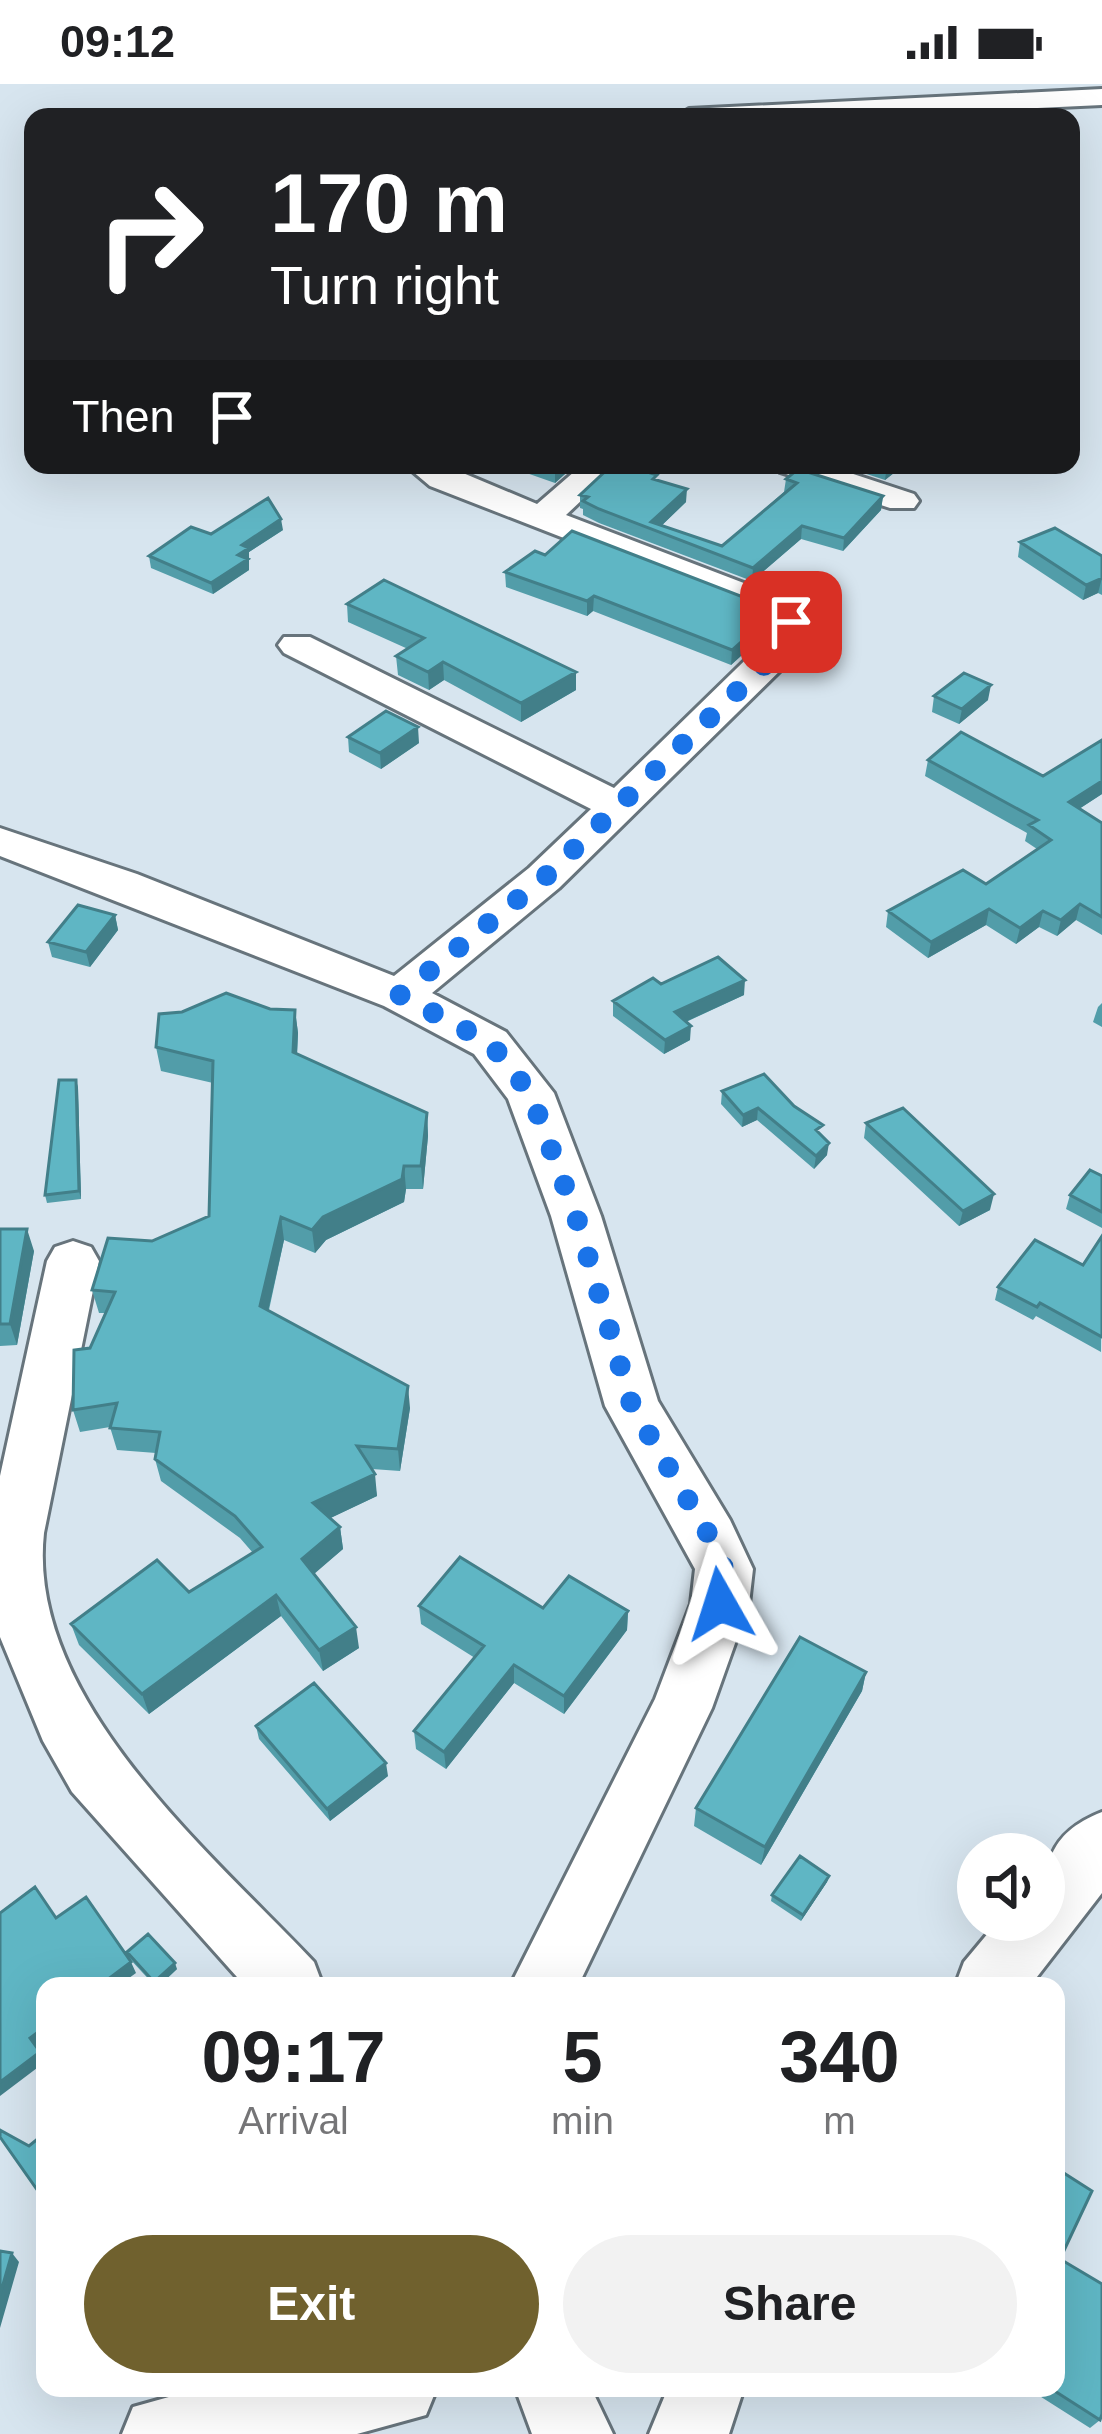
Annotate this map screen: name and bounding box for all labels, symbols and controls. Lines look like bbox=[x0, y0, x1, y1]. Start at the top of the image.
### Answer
text: 09:12 bbox=[60, 16, 175, 67]
icon: right bbox=[72, 156, 228, 312]
text: 170 m bbox=[270, 156, 508, 250]
text: Turn right bbox=[270, 255, 499, 315]
icon: arrive bbox=[199, 384, 265, 450]
text: Then bbox=[72, 391, 175, 442]
pin bbox=[740, 571, 842, 673]
icon: arrive bbox=[758, 589, 824, 655]
position arrow bbox=[657, 1541, 783, 1667]
map controls bbox=[957, 1833, 1065, 1941]
button: sound bbox=[957, 1833, 1065, 1941]
text: 09:17 bbox=[201, 2017, 386, 2097]
text: 5 bbox=[562, 2017, 603, 2097]
text: 340 bbox=[779, 2017, 900, 2097]
text: Arrival bbox=[238, 2099, 349, 2142]
text: min bbox=[551, 2099, 614, 2142]
text: m bbox=[823, 2099, 856, 2142]
button: Exit bbox=[84, 2235, 539, 2373]
button: Share bbox=[563, 2235, 1017, 2373]

